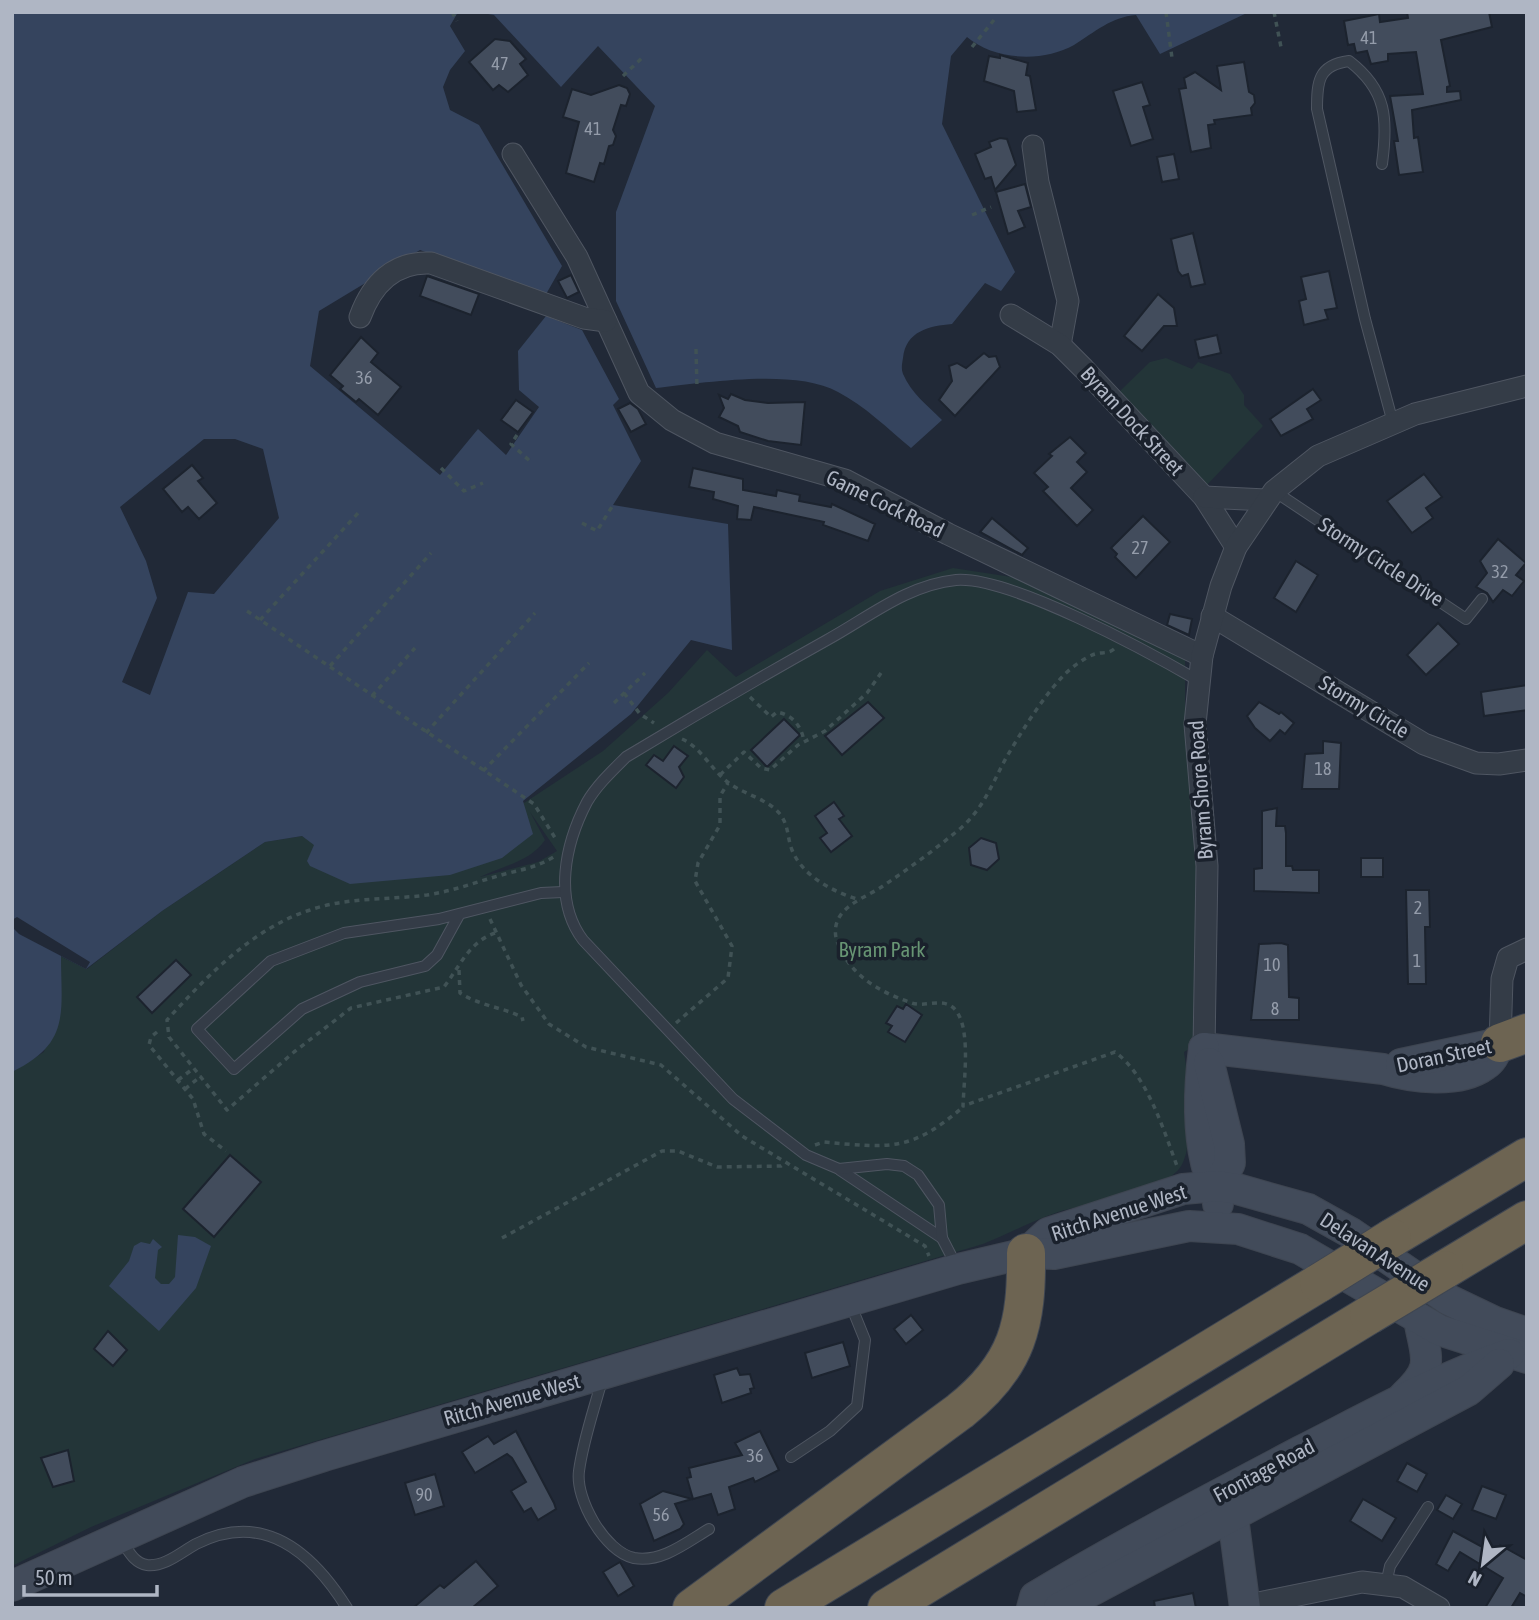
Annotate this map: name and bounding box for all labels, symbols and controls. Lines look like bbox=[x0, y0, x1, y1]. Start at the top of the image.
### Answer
house number: 41 bbox=[1361, 27, 1377, 48]
house number: 47 bbox=[492, 53, 508, 74]
house number: 41 bbox=[585, 118, 601, 139]
street label: Byram Dock Street bbox=[1076, 361, 1189, 480]
house number: 36 bbox=[356, 367, 372, 388]
street label: Game Cock Road bbox=[823, 464, 948, 542]
street label: Stormy Circle Drive bbox=[1315, 512, 1449, 610]
house number: 27 bbox=[1132, 537, 1148, 558]
house number: 32 bbox=[1492, 561, 1508, 582]
street label: Stormy Circle bbox=[1315, 670, 1414, 742]
street label: Byram Shore Road bbox=[1183, 720, 1217, 861]
house number: 18 bbox=[1315, 758, 1331, 779]
house number: 2 bbox=[1414, 897, 1422, 918]
park label: Byram Park bbox=[838, 937, 926, 961]
house number: 1 bbox=[1413, 950, 1421, 971]
house number: 10 bbox=[1264, 954, 1280, 975]
house number: 8 bbox=[1271, 998, 1279, 1019]
street label: Doran Street bbox=[1394, 1033, 1493, 1077]
street label: Ritch Avenue West bbox=[1048, 1179, 1189, 1245]
street label: Delavan Avenue bbox=[1316, 1207, 1435, 1296]
street label: Ritch Avenue West bbox=[441, 1368, 583, 1430]
street label: Frontage Road bbox=[1209, 1433, 1318, 1507]
house number: 36 bbox=[747, 1445, 763, 1466]
house number: 90 bbox=[416, 1484, 432, 1505]
house number: 56 bbox=[653, 1504, 669, 1525]
north arrow bbox=[1448, 1529, 1518, 1599]
scale bar bbox=[24, 1554, 158, 1598]
text: 50 m bbox=[35, 1565, 73, 1589]
text: N bbox=[1465, 1567, 1485, 1591]

